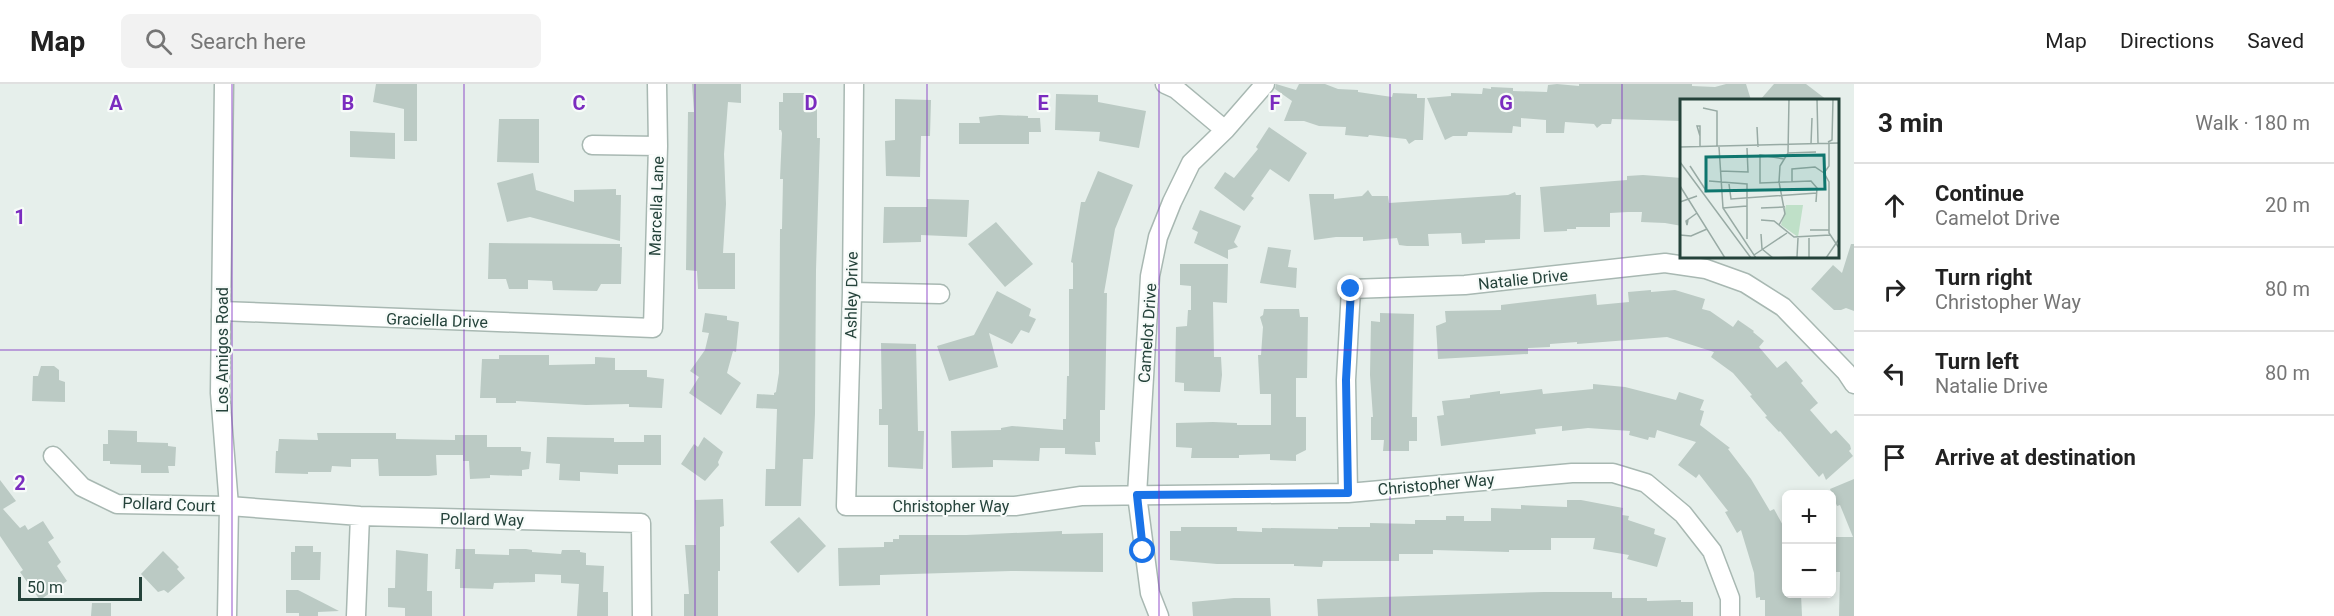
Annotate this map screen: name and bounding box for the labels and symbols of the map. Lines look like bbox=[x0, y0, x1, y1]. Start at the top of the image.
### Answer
text: A bbox=[109, 91, 123, 115]
text: B bbox=[342, 91, 354, 115]
text: C bbox=[572, 91, 586, 115]
text: D bbox=[805, 91, 818, 115]
text: E bbox=[1037, 91, 1049, 115]
text: F bbox=[1270, 91, 1281, 115]
text: G bbox=[1499, 91, 1513, 115]
inset map bbox=[1680, 99, 1839, 258]
street label: Marcella Lane bbox=[645, 156, 668, 256]
text: 1 bbox=[14, 205, 26, 229]
street label: Ashley Drive bbox=[841, 251, 862, 339]
street label: Natalie Drive bbox=[1477, 265, 1569, 294]
route end bbox=[1337, 275, 1363, 301]
street label: Camelot Drive bbox=[1135, 283, 1160, 383]
street label: Los Amigos Road bbox=[213, 287, 232, 413]
street label: Graciella Drive bbox=[386, 309, 488, 332]
street label: Christopher Way bbox=[1377, 470, 1495, 499]
text: 2 bbox=[14, 471, 26, 495]
street label: Pollard Court bbox=[122, 493, 216, 516]
street label: Christopher Way bbox=[893, 497, 1010, 516]
street label: Pollard Way bbox=[440, 509, 525, 530]
route start bbox=[1129, 537, 1155, 563]
scale bar bbox=[18, 574, 142, 602]

